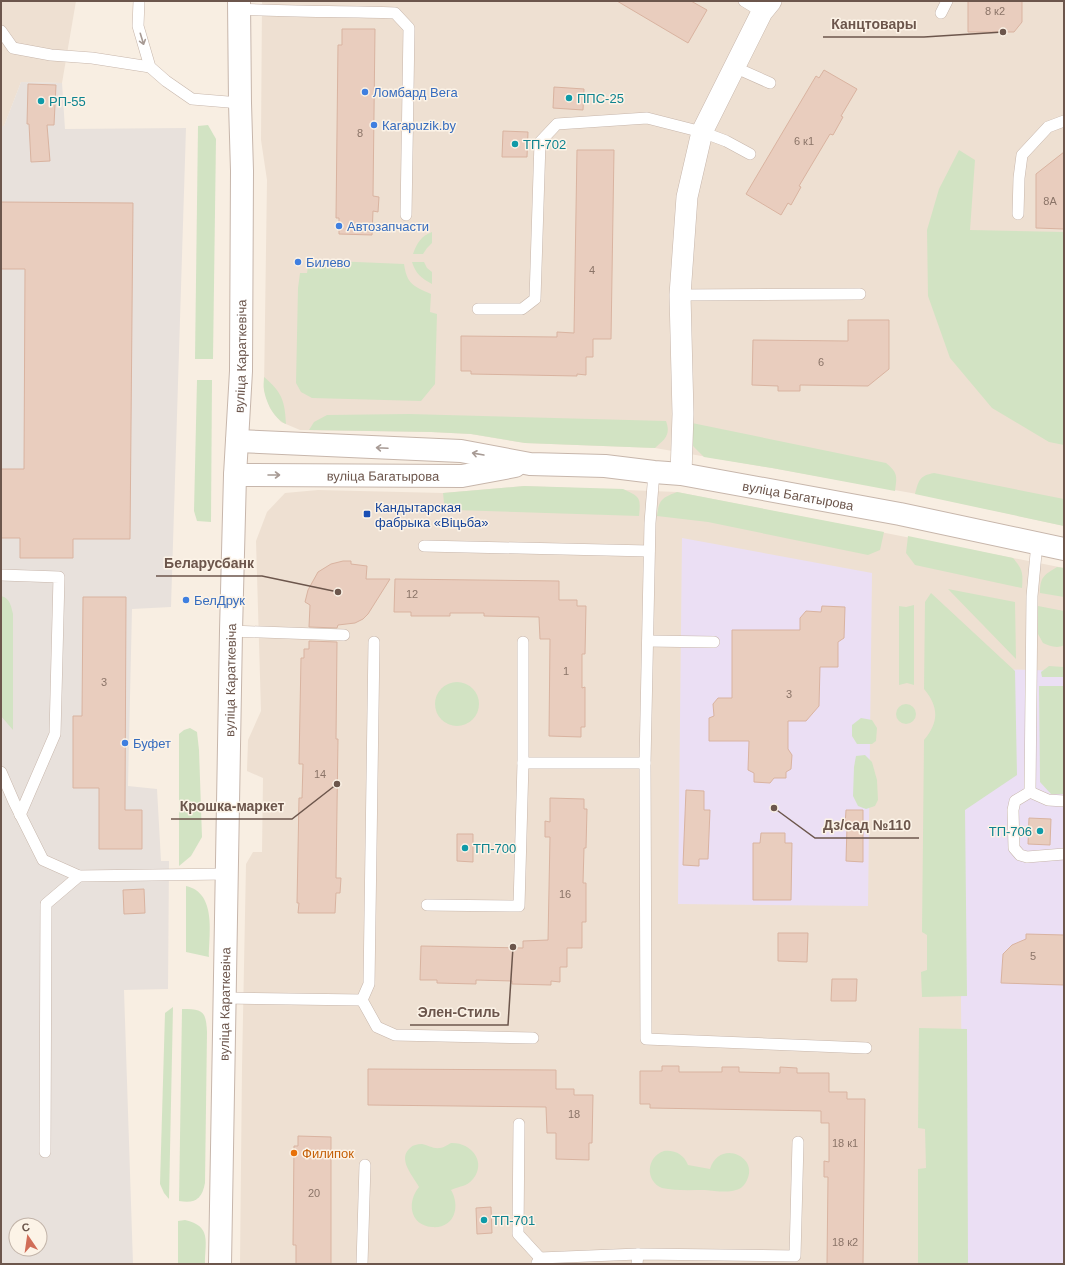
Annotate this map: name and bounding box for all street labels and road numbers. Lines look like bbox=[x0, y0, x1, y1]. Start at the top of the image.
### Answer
street label: вуліца Караткевіча bbox=[232, 299, 249, 413]
street label: вуліца Багатырова bbox=[327, 468, 440, 484]
street label: вуліца Багатырова bbox=[741, 478, 856, 514]
street label: вуліца Караткевіча bbox=[222, 622, 239, 737]
street label: вуліца Караткевіча bbox=[217, 946, 234, 1061]

